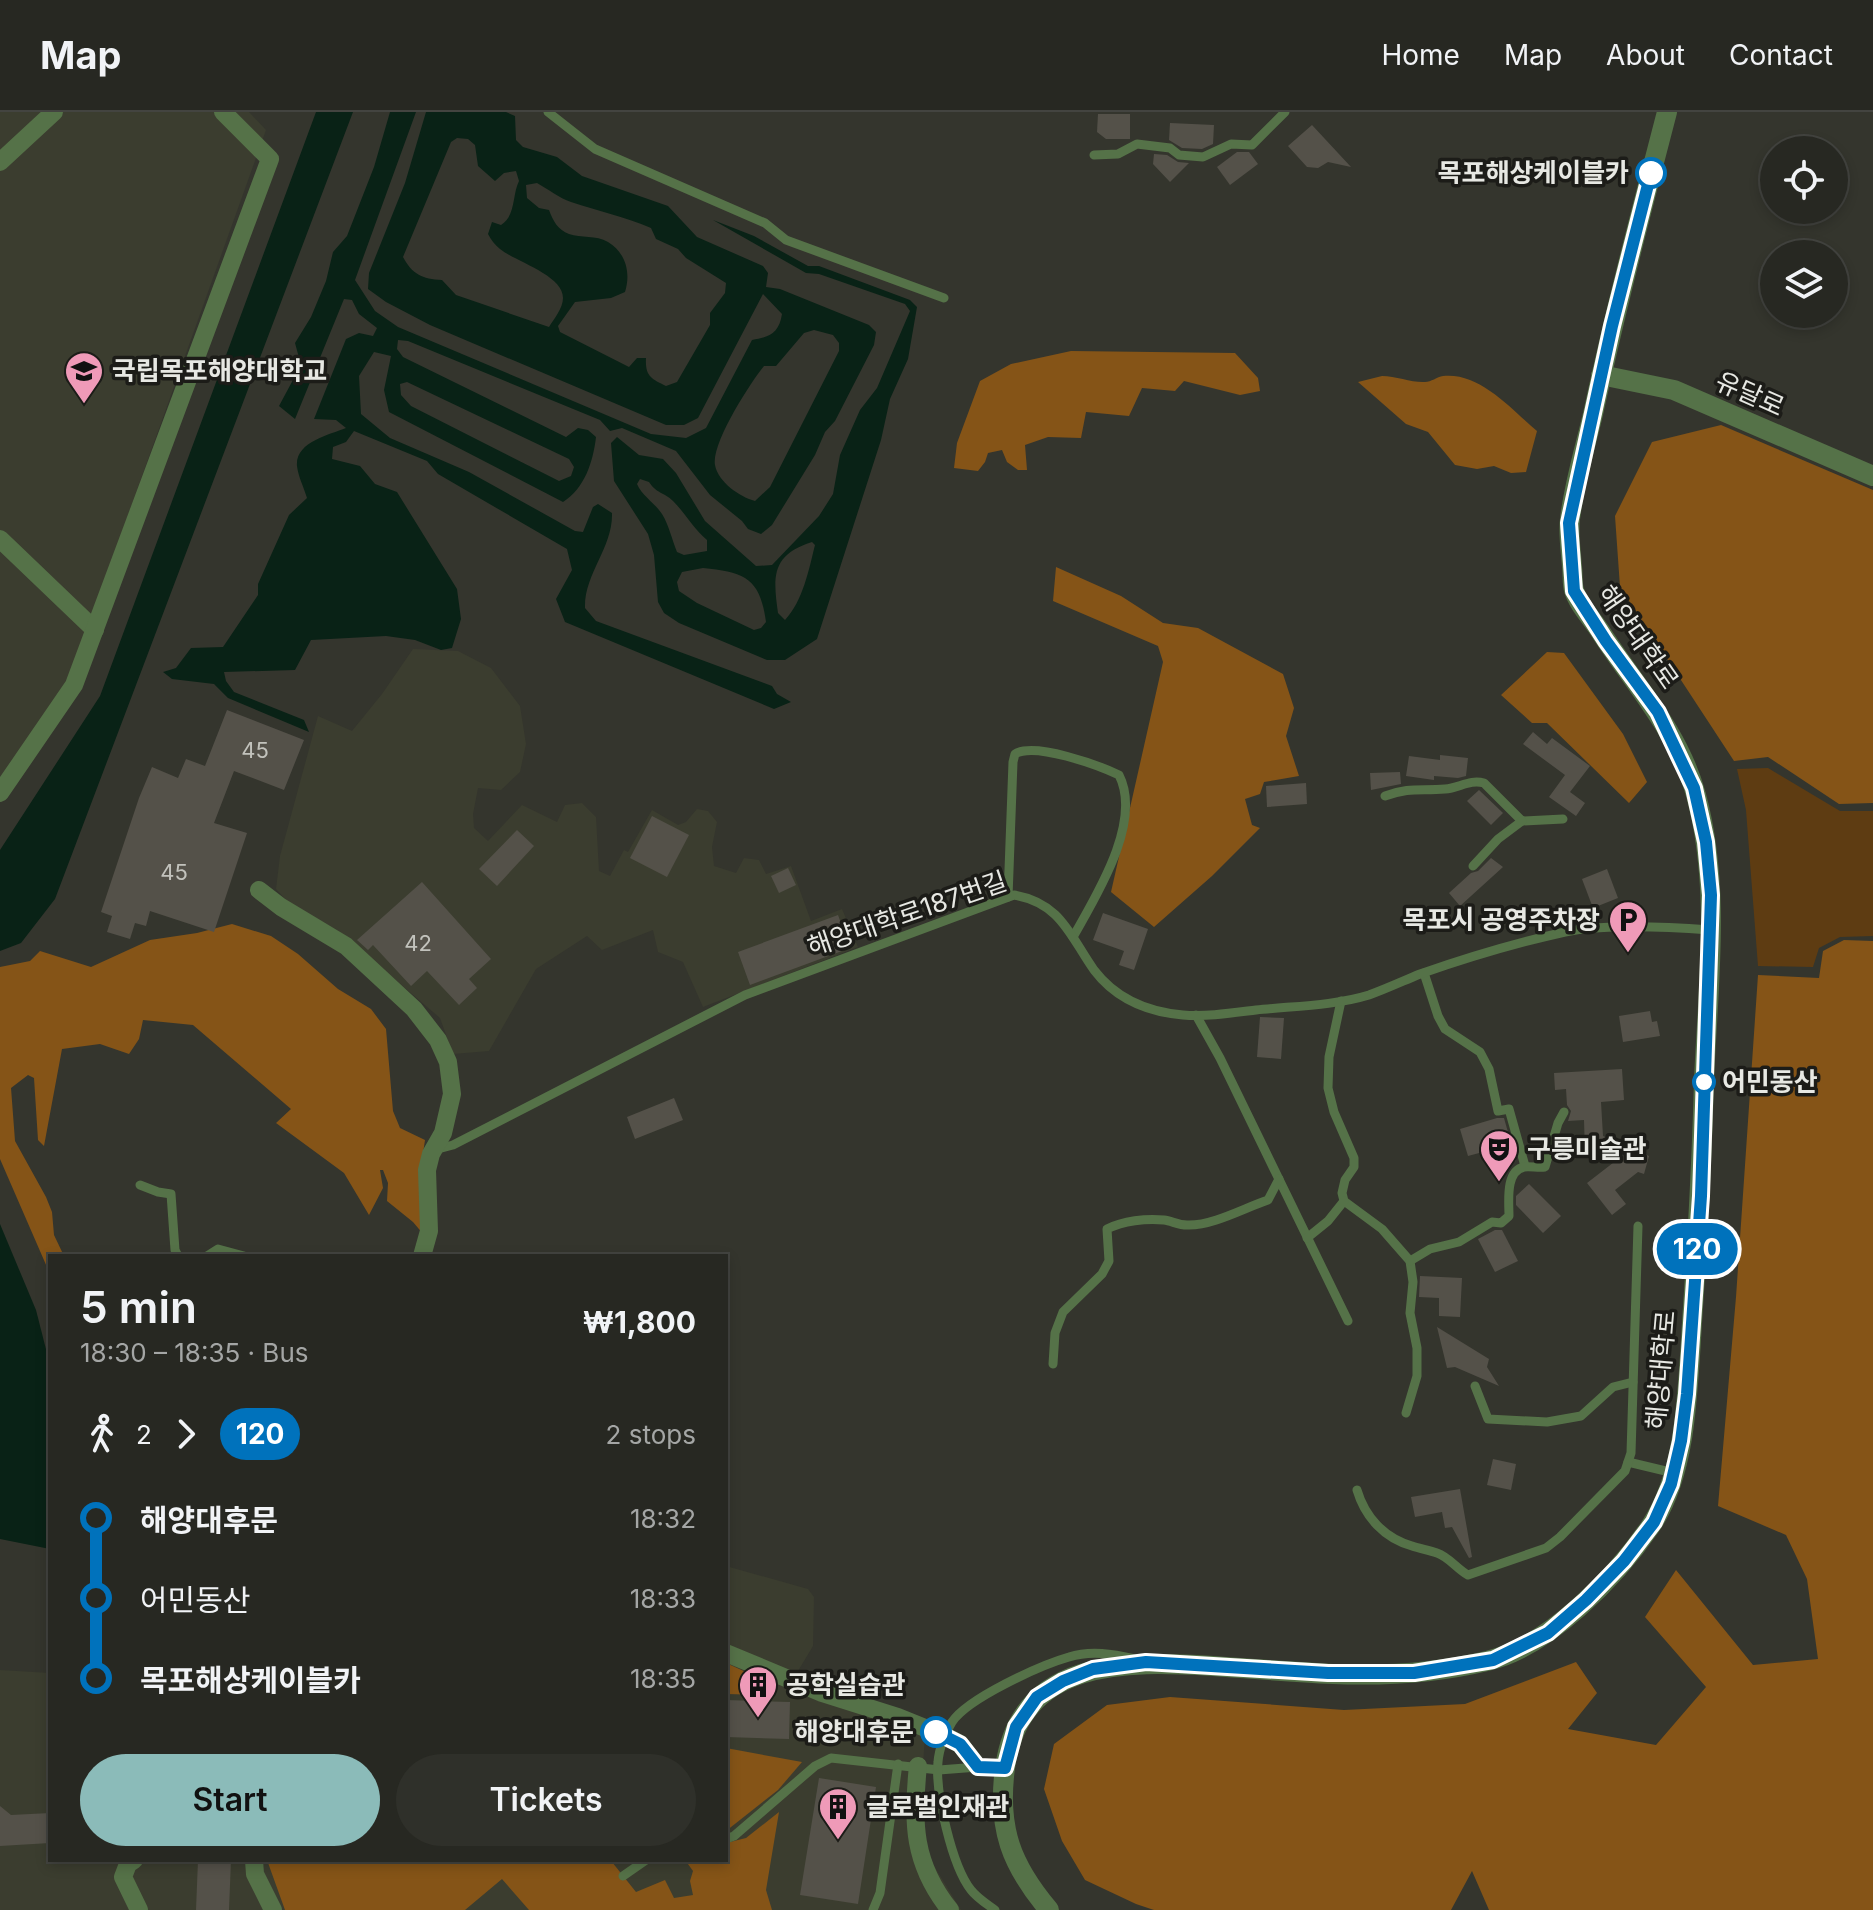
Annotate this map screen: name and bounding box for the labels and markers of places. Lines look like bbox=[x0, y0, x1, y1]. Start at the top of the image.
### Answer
place label: 목포해상케이블카 bbox=[1438, 157, 1629, 188]
marker: 목포해상케이블카 bbox=[1636, 158, 1666, 188]
school or university icon: 국립목포해양대학교 bbox=[63, 350, 105, 405]
place label: 국립목포해양대학교 bbox=[112, 355, 327, 386]
parking icon: 목포시 공영주차장 bbox=[1607, 899, 1649, 954]
place label: 목포시 공영주차장 bbox=[1402, 904, 1600, 935]
place label: 어민동산 bbox=[1722, 1066, 1818, 1097]
marker: 어민동산 bbox=[1693, 1071, 1715, 1093]
theatre icon: 구릉미술관 bbox=[1478, 1128, 1520, 1183]
place label: 구릉미술관 bbox=[1527, 1133, 1647, 1164]
building icon: 공학실습관 bbox=[737, 1664, 779, 1719]
place label: 공학실습관 bbox=[786, 1669, 906, 1700]
place label: 해양대후문 bbox=[794, 1716, 914, 1747]
marker: 해양대후문 bbox=[921, 1717, 951, 1747]
building icon: 글로벌인재관 bbox=[817, 1786, 859, 1841]
place label: 글로벌인재관 bbox=[866, 1791, 1010, 1822]

